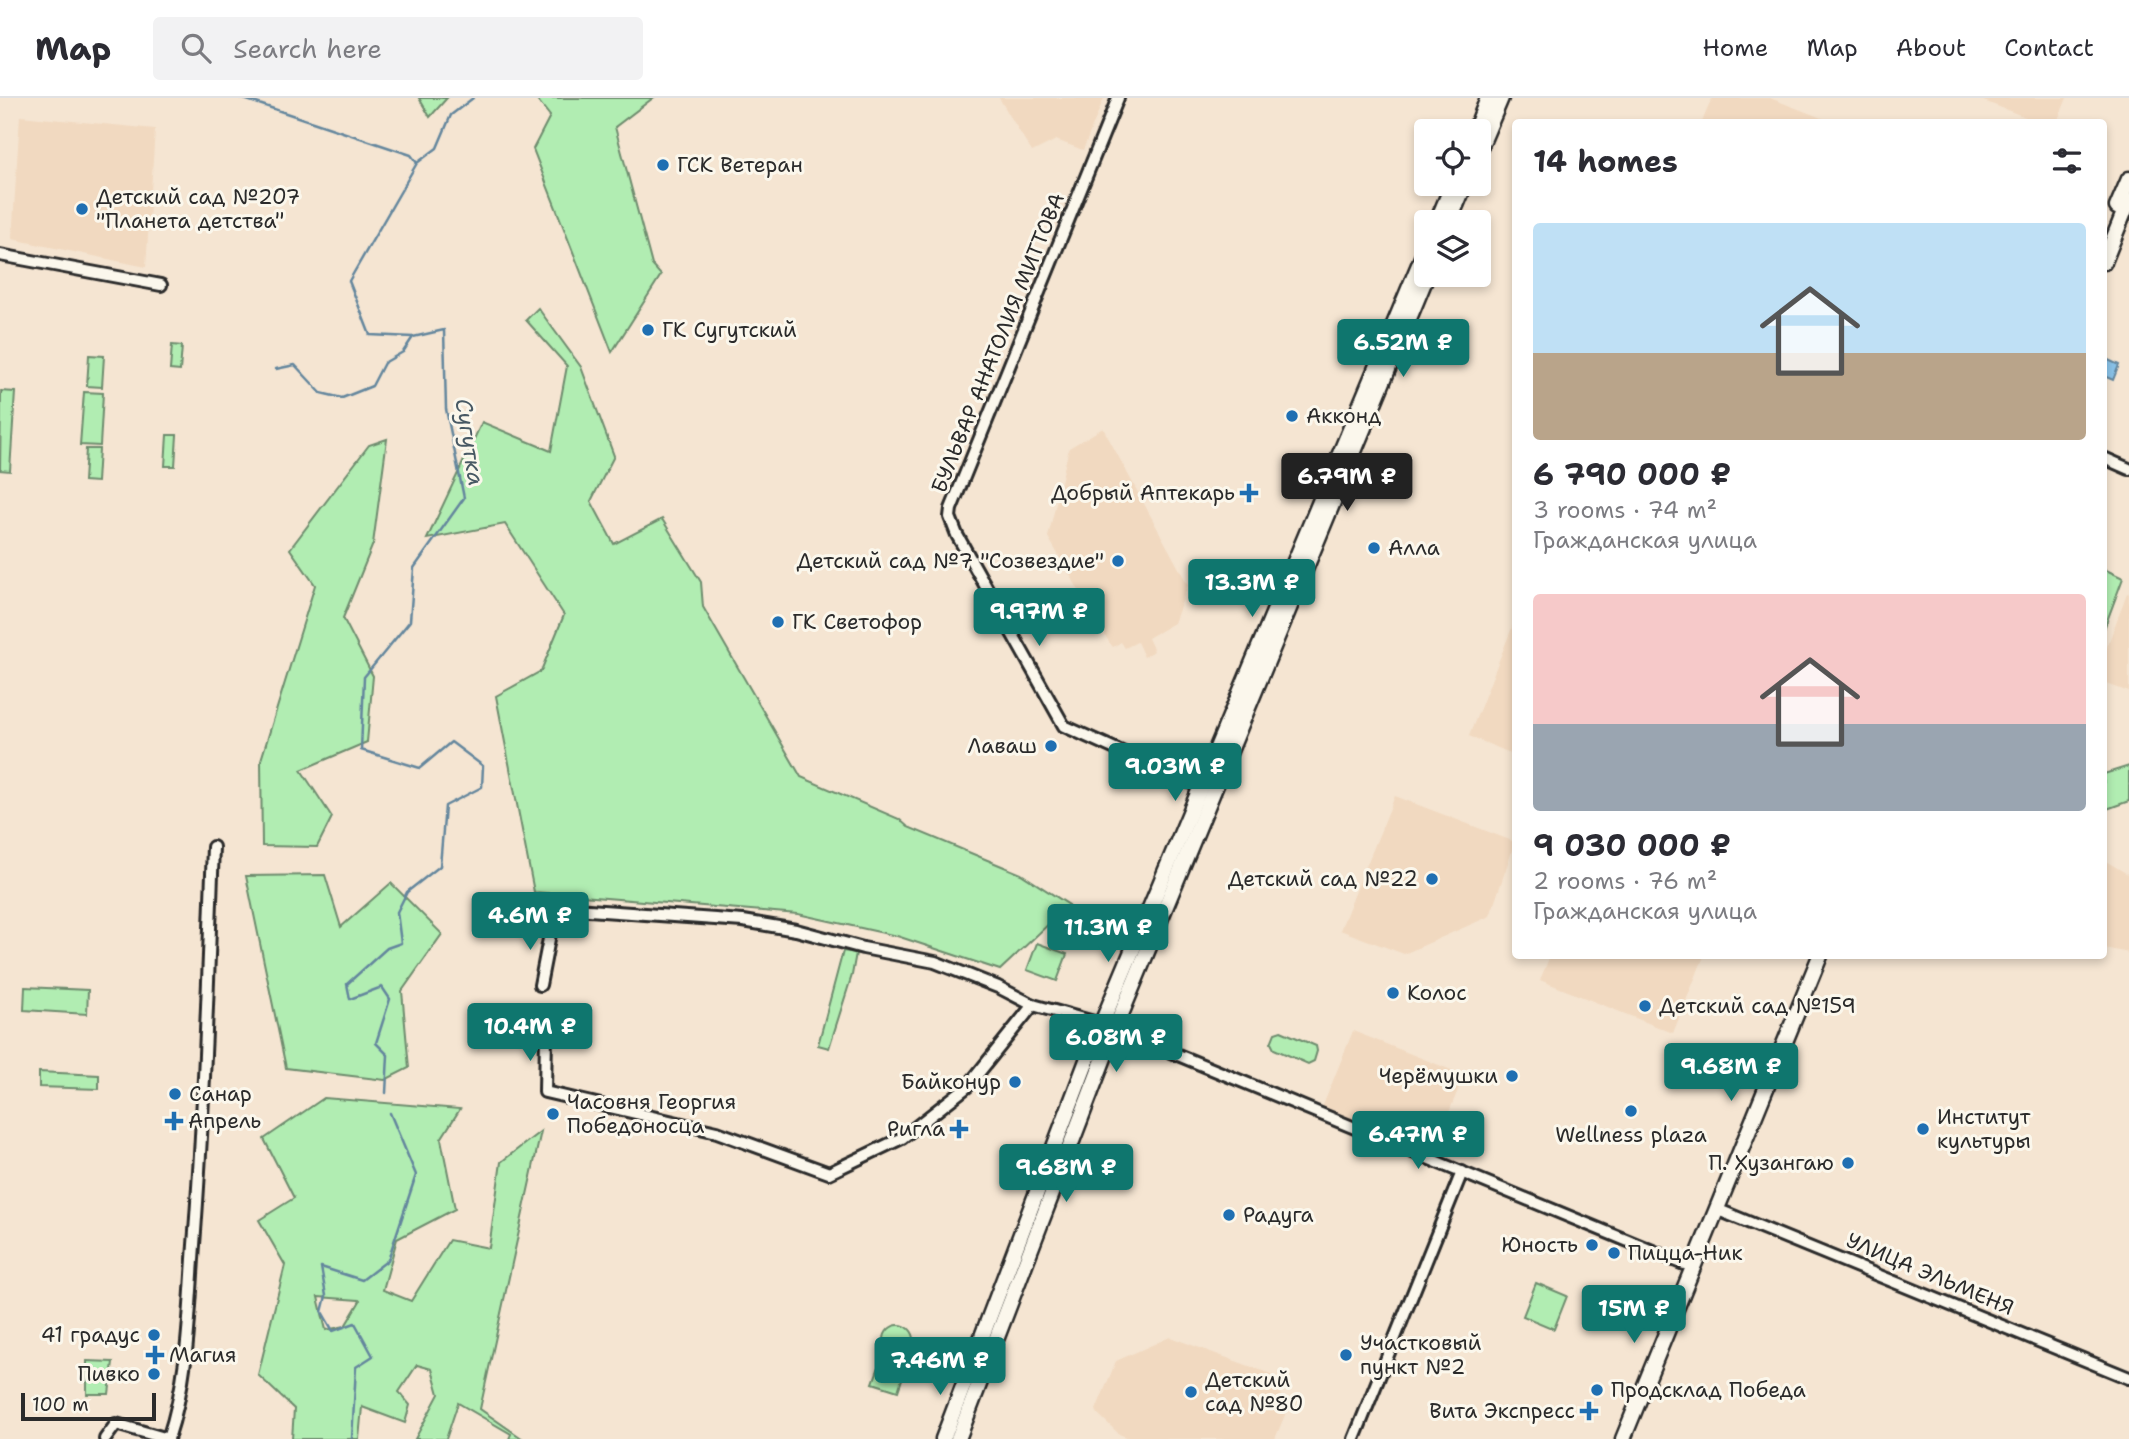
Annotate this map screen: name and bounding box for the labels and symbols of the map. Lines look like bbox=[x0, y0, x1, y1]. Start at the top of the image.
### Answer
place label: ГСК Ветеран bbox=[677, 151, 803, 179]
marker: ГСК Ветеран bbox=[655, 157, 671, 173]
place label: Детский сад №207 "Планета детства" bbox=[96, 183, 300, 235]
street label: БУЛЬВАР АНАТОЛИЯ МИТТОВА bbox=[925, 189, 1071, 497]
marker: Детский сад №207 "Планета детства" bbox=[74, 201, 90, 217]
place label: ГК Сугутский bbox=[662, 316, 797, 344]
pin: 6.52M ₽ bbox=[1338, 320, 1468, 379]
marker: ГК Сугутский bbox=[640, 322, 656, 338]
water label: Сугутка bbox=[448, 396, 492, 488]
place label: Акконд bbox=[1306, 402, 1381, 430]
marker: Акконд bbox=[1284, 408, 1300, 424]
pin: 6.79M ₽ bbox=[1282, 454, 1412, 513]
place label: Добрый Аптекарь bbox=[1051, 479, 1235, 507]
marker: Добрый Аптекарь bbox=[1241, 485, 1257, 501]
place label: Алла bbox=[1388, 534, 1440, 562]
marker: Алла bbox=[1366, 540, 1382, 556]
place label: Детский сад №7 "Созвездие" bbox=[797, 547, 1104, 575]
marker: Детский сад №7 "Созвездие" bbox=[1110, 553, 1126, 569]
pin: 13.3M ₽ bbox=[1187, 560, 1317, 619]
pin: 9.97M ₽ bbox=[974, 588, 1104, 648]
place label: ГК Светофор bbox=[792, 608, 922, 636]
marker: ГК Светофор bbox=[770, 614, 786, 630]
place label: Лаваш bbox=[967, 732, 1037, 760]
marker: Лаваш bbox=[1043, 738, 1059, 754]
pin: 9.03M ₽ bbox=[1110, 744, 1240, 803]
place label: Детский сад №22 bbox=[1228, 865, 1418, 893]
marker: Детский сад №22 bbox=[1424, 871, 1440, 887]
pin: 4.6M ₽ bbox=[473, 892, 587, 952]
pin: 11.3M ₽ bbox=[1043, 904, 1173, 964]
place label: Колос bbox=[1407, 979, 1467, 1007]
marker: Колос bbox=[1385, 985, 1401, 1001]
place label: Детский сад №159 bbox=[1659, 992, 1856, 1020]
marker: Детский сад №159 bbox=[1637, 998, 1653, 1014]
pin: 10.4M ₽ bbox=[465, 1004, 595, 1063]
pin: 6.08M ₽ bbox=[1051, 1014, 1181, 1074]
pin: 9.68M ₽ bbox=[1666, 1044, 1796, 1103]
place label: Черёмушки bbox=[1379, 1062, 1498, 1090]
place label: Байконур bbox=[901, 1068, 1001, 1096]
marker: Черёмушки bbox=[1504, 1068, 1520, 1084]
marker: Байконур bbox=[1007, 1074, 1023, 1090]
place label: Санар bbox=[189, 1080, 252, 1108]
marker: Санар bbox=[167, 1086, 183, 1102]
place label: Часовня Георгия Победоносца bbox=[567, 1088, 736, 1140]
marker: Wellness plaza bbox=[1623, 1103, 1639, 1119]
place label: Институт культуры bbox=[1937, 1103, 2031, 1155]
marker: Часовня Георгия Победоносца bbox=[545, 1106, 561, 1122]
place label: Апрель bbox=[188, 1107, 261, 1135]
pin: 6.47M ₽ bbox=[1353, 1112, 1483, 1171]
marker: Апрель bbox=[166, 1113, 182, 1129]
place label: Ригла bbox=[887, 1115, 945, 1143]
marker: Ригла bbox=[951, 1121, 967, 1137]
place label: Wellness plaza bbox=[1555, 1121, 1707, 1149]
marker: Институт культуры bbox=[1915, 1121, 1931, 1137]
pin: 9.68M ₽ bbox=[1001, 1144, 1131, 1204]
place label: П. Хузангаю bbox=[1709, 1149, 1834, 1177]
marker: П. Хузангаю bbox=[1840, 1155, 1856, 1171]
place label: Радуга bbox=[1243, 1201, 1314, 1229]
marker: Радуга bbox=[1221, 1207, 1237, 1223]
street label: УЛИЦА ЭЛЬМЕНЯ bbox=[1842, 1226, 2018, 1322]
place label: Юность bbox=[1501, 1231, 1578, 1259]
marker: Юность bbox=[1584, 1237, 1600, 1253]
place label: Пицца-Ник bbox=[1628, 1239, 1743, 1267]
marker: Пицца-Ник bbox=[1606, 1245, 1622, 1261]
pin: 15M ₽ bbox=[1585, 1286, 1683, 1345]
place label: 41 градус bbox=[41, 1321, 140, 1349]
marker: 41 градус bbox=[146, 1327, 162, 1343]
place label: Участковый пункт №2 bbox=[1360, 1329, 1482, 1381]
pin: 7.46M ₽ bbox=[875, 1338, 1005, 1397]
place label: Магия bbox=[169, 1341, 236, 1369]
marker: Магия bbox=[147, 1347, 163, 1363]
marker: Участковый пункт №2 bbox=[1338, 1347, 1354, 1363]
place label: Пивко bbox=[78, 1360, 140, 1388]
marker: Пивко bbox=[146, 1366, 162, 1382]
place label: Детский сад №80 bbox=[1205, 1366, 1304, 1418]
place label: Продсклад Победа bbox=[1611, 1376, 1806, 1404]
marker: Продсклад Победа bbox=[1589, 1382, 1605, 1398]
marker: Детский сад №80 bbox=[1183, 1384, 1199, 1400]
scale bar bbox=[21, 1390, 156, 1422]
place label: Вита Экспресс bbox=[1429, 1397, 1575, 1425]
marker: Вита Экспресс bbox=[1581, 1403, 1597, 1419]

